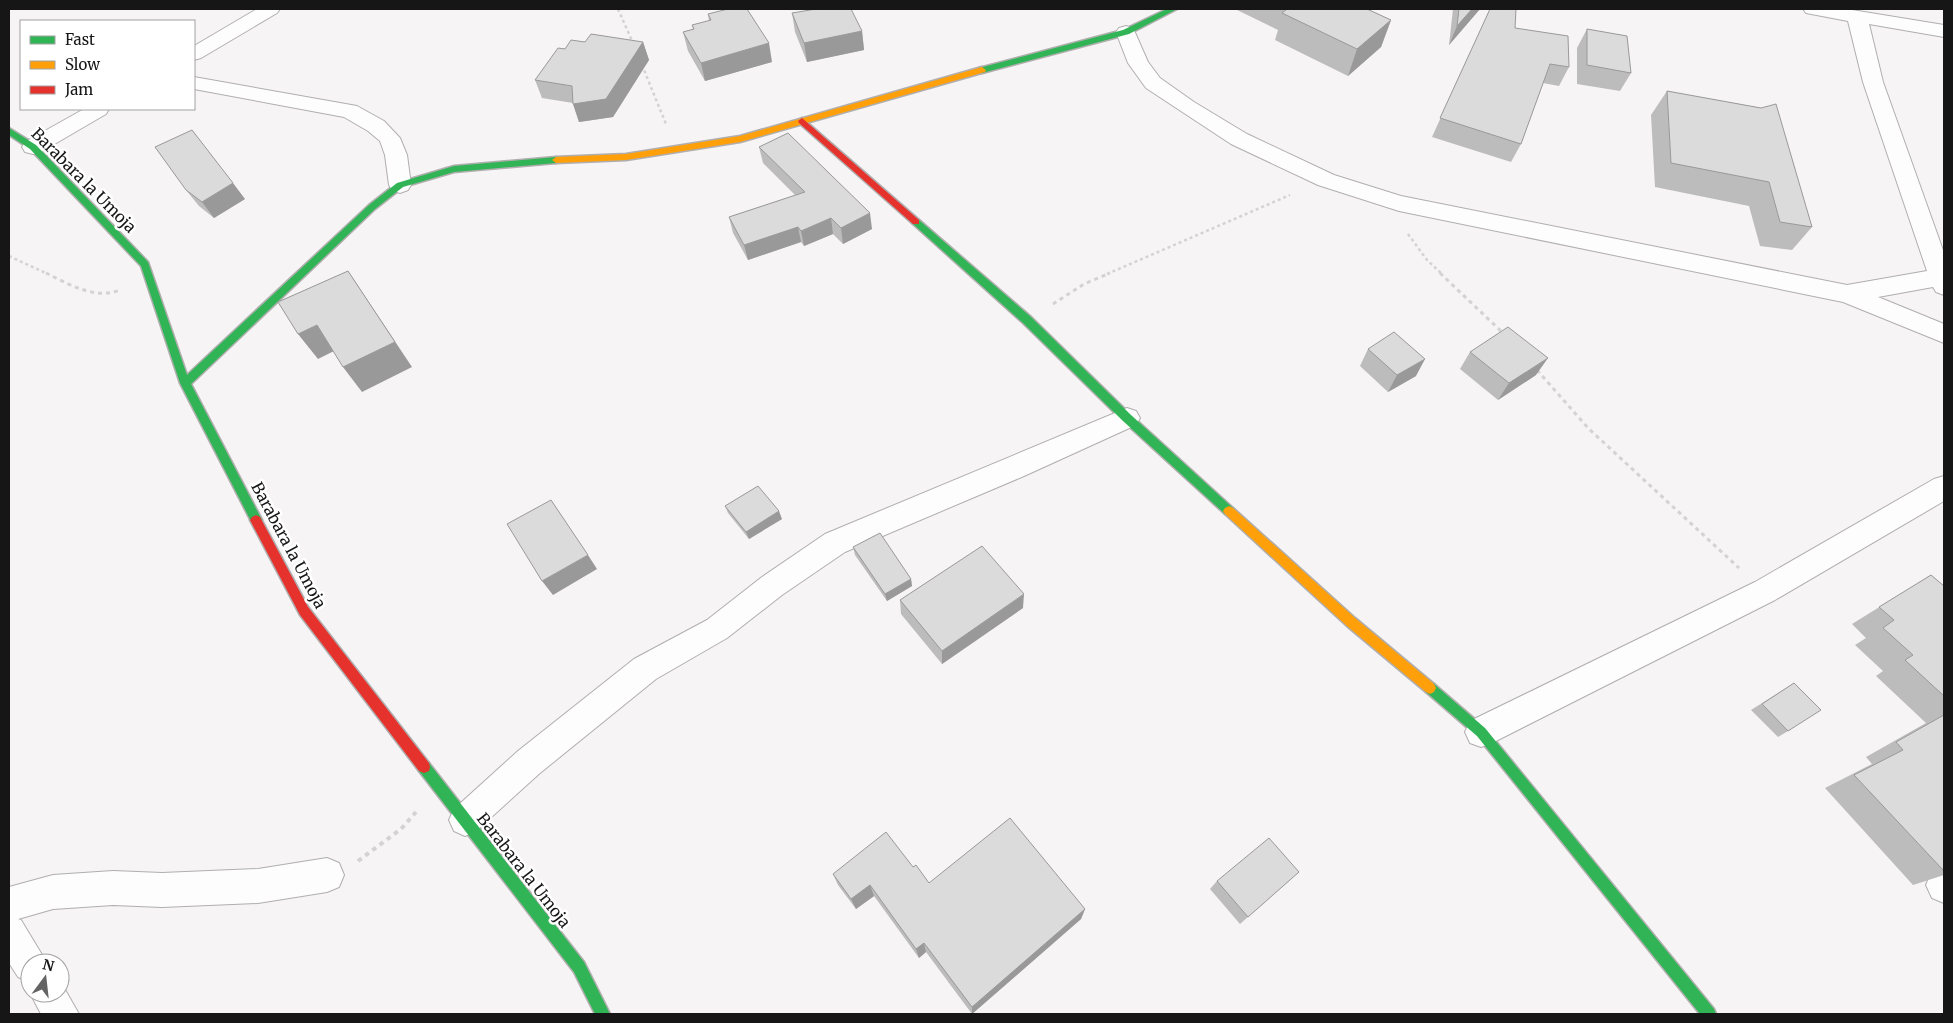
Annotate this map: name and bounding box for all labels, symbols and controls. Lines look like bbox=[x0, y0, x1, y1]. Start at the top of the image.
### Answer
legend bbox=[20, 20, 195, 110]
text: Fast bbox=[65, 30, 95, 49]
text: Slow bbox=[65, 55, 100, 74]
text: Jam bbox=[64, 80, 93, 99]
street label: Barabara la Umoja bbox=[27, 123, 141, 237]
street label: Barabara la Umoja bbox=[247, 478, 331, 612]
street label: Barabara la Umoja bbox=[473, 809, 575, 932]
north arrow bbox=[20, 953, 70, 1003]
text: N bbox=[41, 955, 56, 976]

